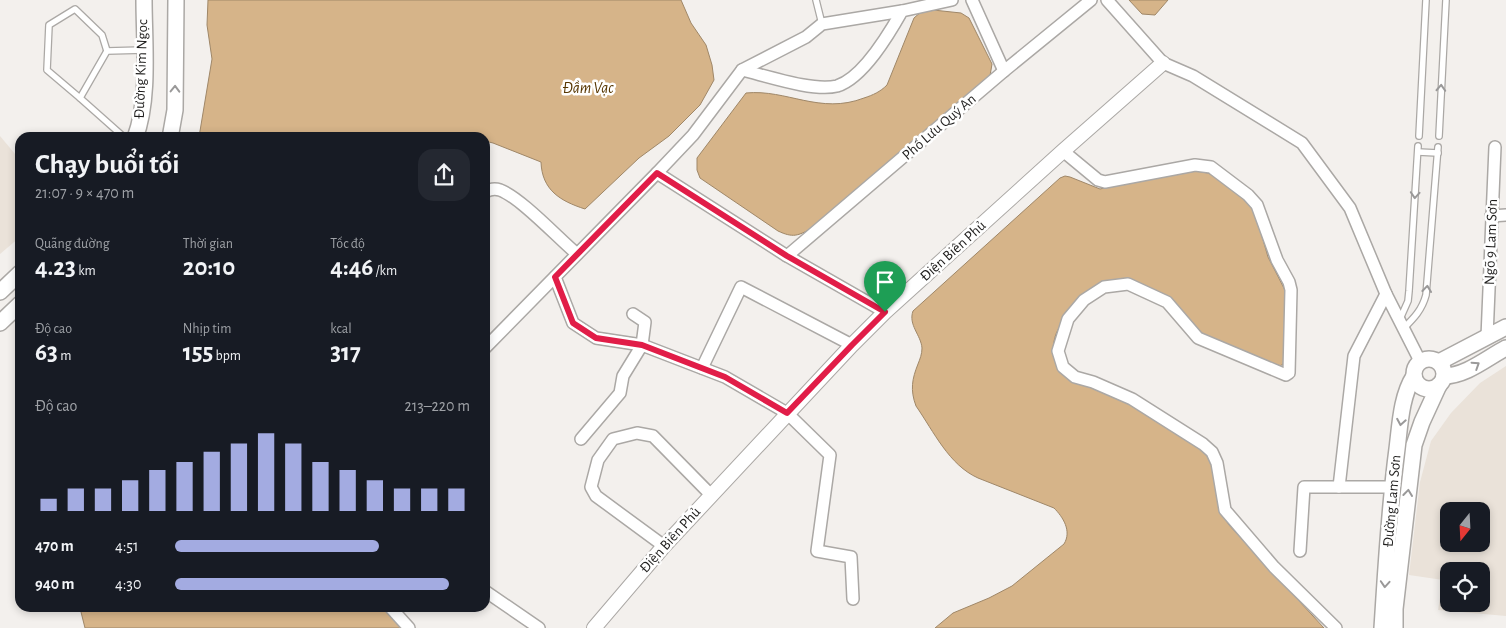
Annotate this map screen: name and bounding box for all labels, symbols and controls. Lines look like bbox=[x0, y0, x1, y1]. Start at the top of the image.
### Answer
street label: Đường Kim Ngọc bbox=[132, 19, 150, 119]
water label: Đầm Vạc bbox=[562, 80, 614, 96]
one-way arrow bbox=[1436, 83, 1447, 91]
one-way arrow bbox=[170, 85, 180, 92]
street label: Phố Lưu Quý An bbox=[899, 91, 979, 163]
button: share bbox=[418, 149, 470, 201]
text: Chạy buổi tối bbox=[35, 151, 180, 179]
text: 21:07 · 9 × 470 m bbox=[35, 185, 134, 201]
one-way arrow bbox=[1410, 191, 1421, 199]
street label: Ngõ 9 Lam Sơn bbox=[1482, 199, 1500, 285]
street label: Điện Biên Phủ bbox=[917, 217, 989, 284]
text: Quãng đường bbox=[35, 237, 109, 251]
text: Thời gian bbox=[183, 237, 233, 251]
text: Tốc độ bbox=[330, 237, 365, 251]
text: 4.23 bbox=[35, 255, 76, 280]
text: 20:10 bbox=[183, 255, 235, 280]
text: 4:46 bbox=[330, 255, 373, 280]
pin bbox=[864, 261, 906, 312]
text: km bbox=[76, 264, 96, 278]
text: /km bbox=[373, 264, 397, 278]
icon: arrive bbox=[871, 268, 899, 296]
one-way arrow bbox=[1421, 284, 1432, 292]
text: Độ cao bbox=[35, 322, 72, 336]
text: Nhịp tim bbox=[183, 322, 231, 336]
text: kcal bbox=[330, 322, 352, 336]
text: 63 bbox=[35, 340, 58, 365]
text: 155 bbox=[183, 340, 213, 365]
text: 317 bbox=[330, 340, 361, 365]
text: m bbox=[58, 349, 71, 363]
text: bpm bbox=[213, 349, 241, 363]
one-way arrow bbox=[1470, 362, 1480, 371]
text: Độ cao bbox=[35, 398, 77, 414]
text: 213–220 m bbox=[405, 398, 470, 414]
one-way arrow bbox=[1396, 418, 1406, 426]
street label: Đường Lam Sơn bbox=[1380, 454, 1404, 548]
one-way arrow bbox=[1402, 488, 1413, 496]
north arrow bbox=[1440, 502, 1490, 552]
map controls bbox=[1440, 502, 1490, 612]
street label: Điện Biên Phủ bbox=[637, 504, 704, 576]
text: 470 m bbox=[35, 538, 74, 554]
text: 4:51 bbox=[115, 538, 139, 554]
button: locate bbox=[1440, 562, 1490, 612]
text: 940 m bbox=[35, 576, 74, 592]
text: 4:30 bbox=[115, 576, 141, 592]
one-way arrow bbox=[1380, 580, 1391, 588]

